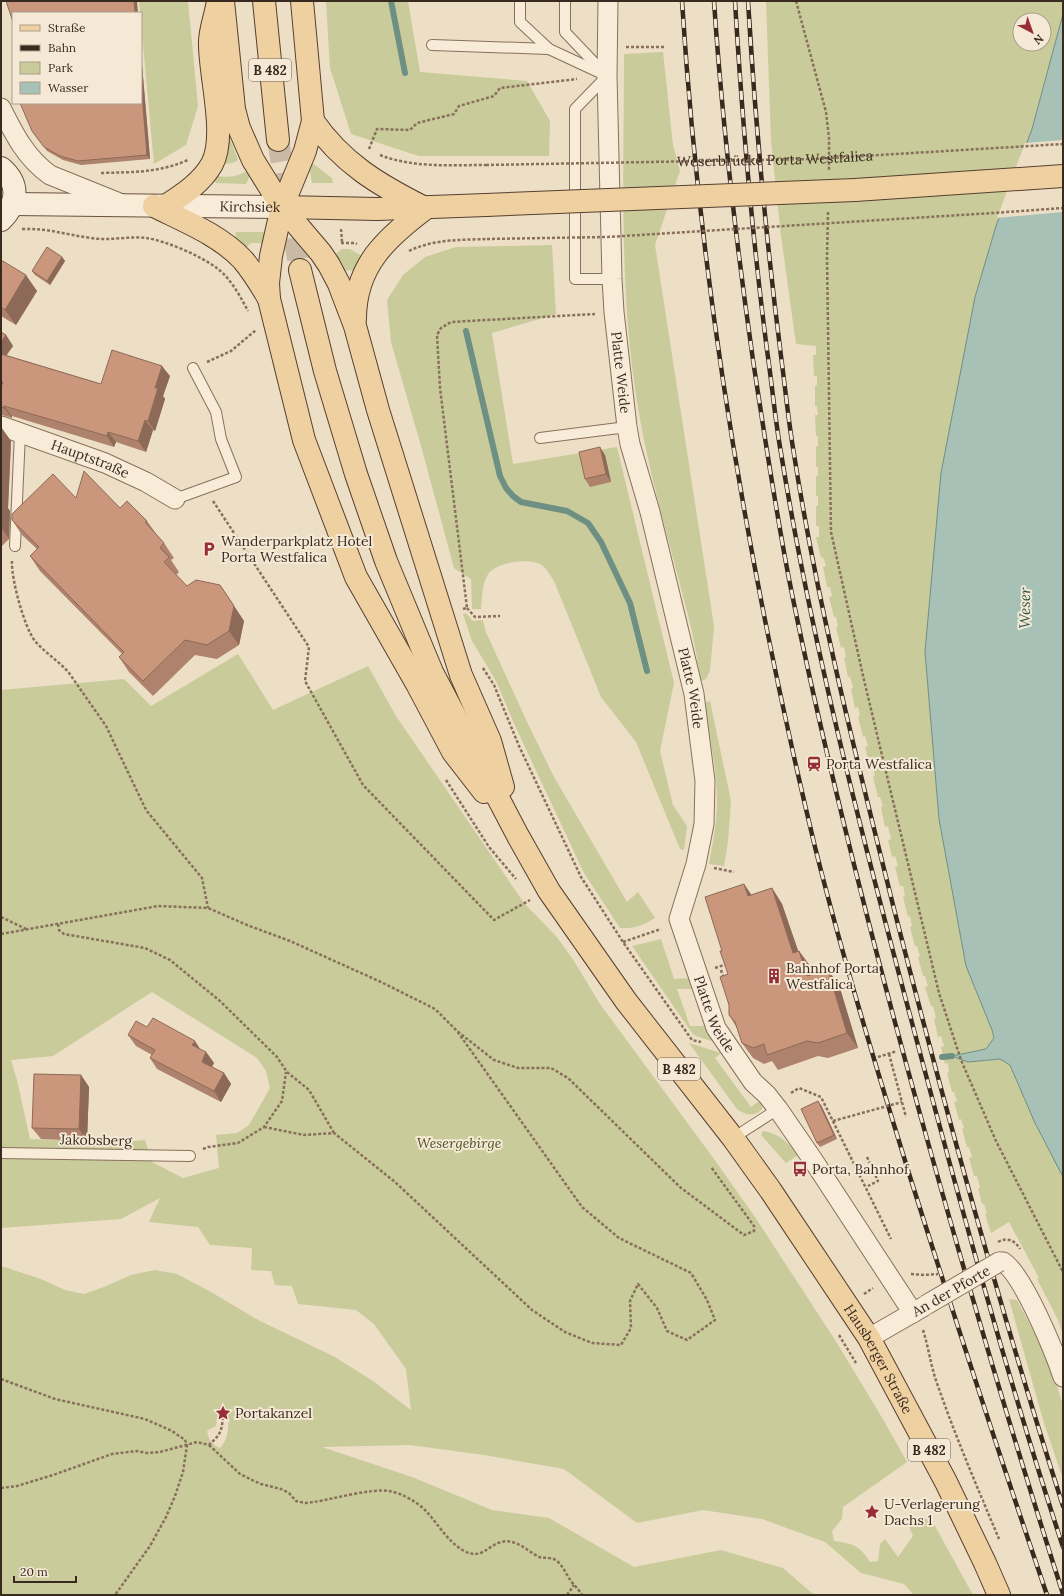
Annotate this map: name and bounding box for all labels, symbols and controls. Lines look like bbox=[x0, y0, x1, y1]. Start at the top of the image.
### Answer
legend bbox=[12, 12, 142, 104]
north arrow bbox=[1012, 12, 1052, 52]
text: Straße bbox=[48, 20, 86, 35]
text: N bbox=[1030, 31, 1046, 48]
text: Bahn bbox=[48, 40, 76, 55]
road number: B 482 bbox=[249, 59, 291, 81]
text: Park bbox=[48, 60, 74, 75]
text: Wasser bbox=[48, 80, 89, 95]
street label: Weserbrücke Porta Westfalica bbox=[677, 146, 873, 170]
street label: Kirchsiek bbox=[219, 197, 281, 216]
street label: Platte Weide bbox=[607, 330, 634, 415]
street label: Hauptstraße bbox=[49, 436, 133, 482]
place label: Wanderparkplatz Hotel Porta Westfalica bbox=[221, 532, 373, 566]
parking icon: Wanderparkplatz Hotel Porta Westfalica bbox=[200, 540, 218, 558]
water label: Weser bbox=[1015, 587, 1034, 629]
street label: Platte Weide bbox=[674, 646, 707, 730]
station icon: Porta Westfalica bbox=[805, 755, 823, 773]
place label: Porta Westfalica bbox=[826, 755, 932, 773]
place label: Bahnhof Porta Westfalica bbox=[786, 959, 879, 993]
building icon: Bahnhof Porta Westfalica bbox=[765, 967, 783, 985]
street label: Platte Weide bbox=[690, 973, 739, 1056]
road number: B 482 bbox=[658, 1058, 700, 1080]
street label: Jakobsberg bbox=[59, 1130, 132, 1150]
park label: Wesergebirge bbox=[417, 1134, 502, 1152]
bus stop icon: Porta, Bahnhof bbox=[791, 1160, 809, 1178]
place label: Porta, Bahnhof bbox=[812, 1160, 910, 1178]
street label: An der Pforte bbox=[908, 1261, 994, 1321]
street label: Hausberger Straße bbox=[840, 1301, 917, 1417]
place icon: Portakanzel bbox=[214, 1404, 232, 1422]
place label: Portakanzel bbox=[235, 1404, 312, 1422]
road number: B 482 bbox=[908, 1439, 950, 1461]
place label: U-Verlagerung Dachs 1 bbox=[884, 1495, 980, 1529]
place icon: U-Verlagerung Dachs 1 bbox=[863, 1503, 881, 1521]
scale bar bbox=[14, 1558, 76, 1584]
text: 20 m bbox=[20, 1564, 48, 1579]

